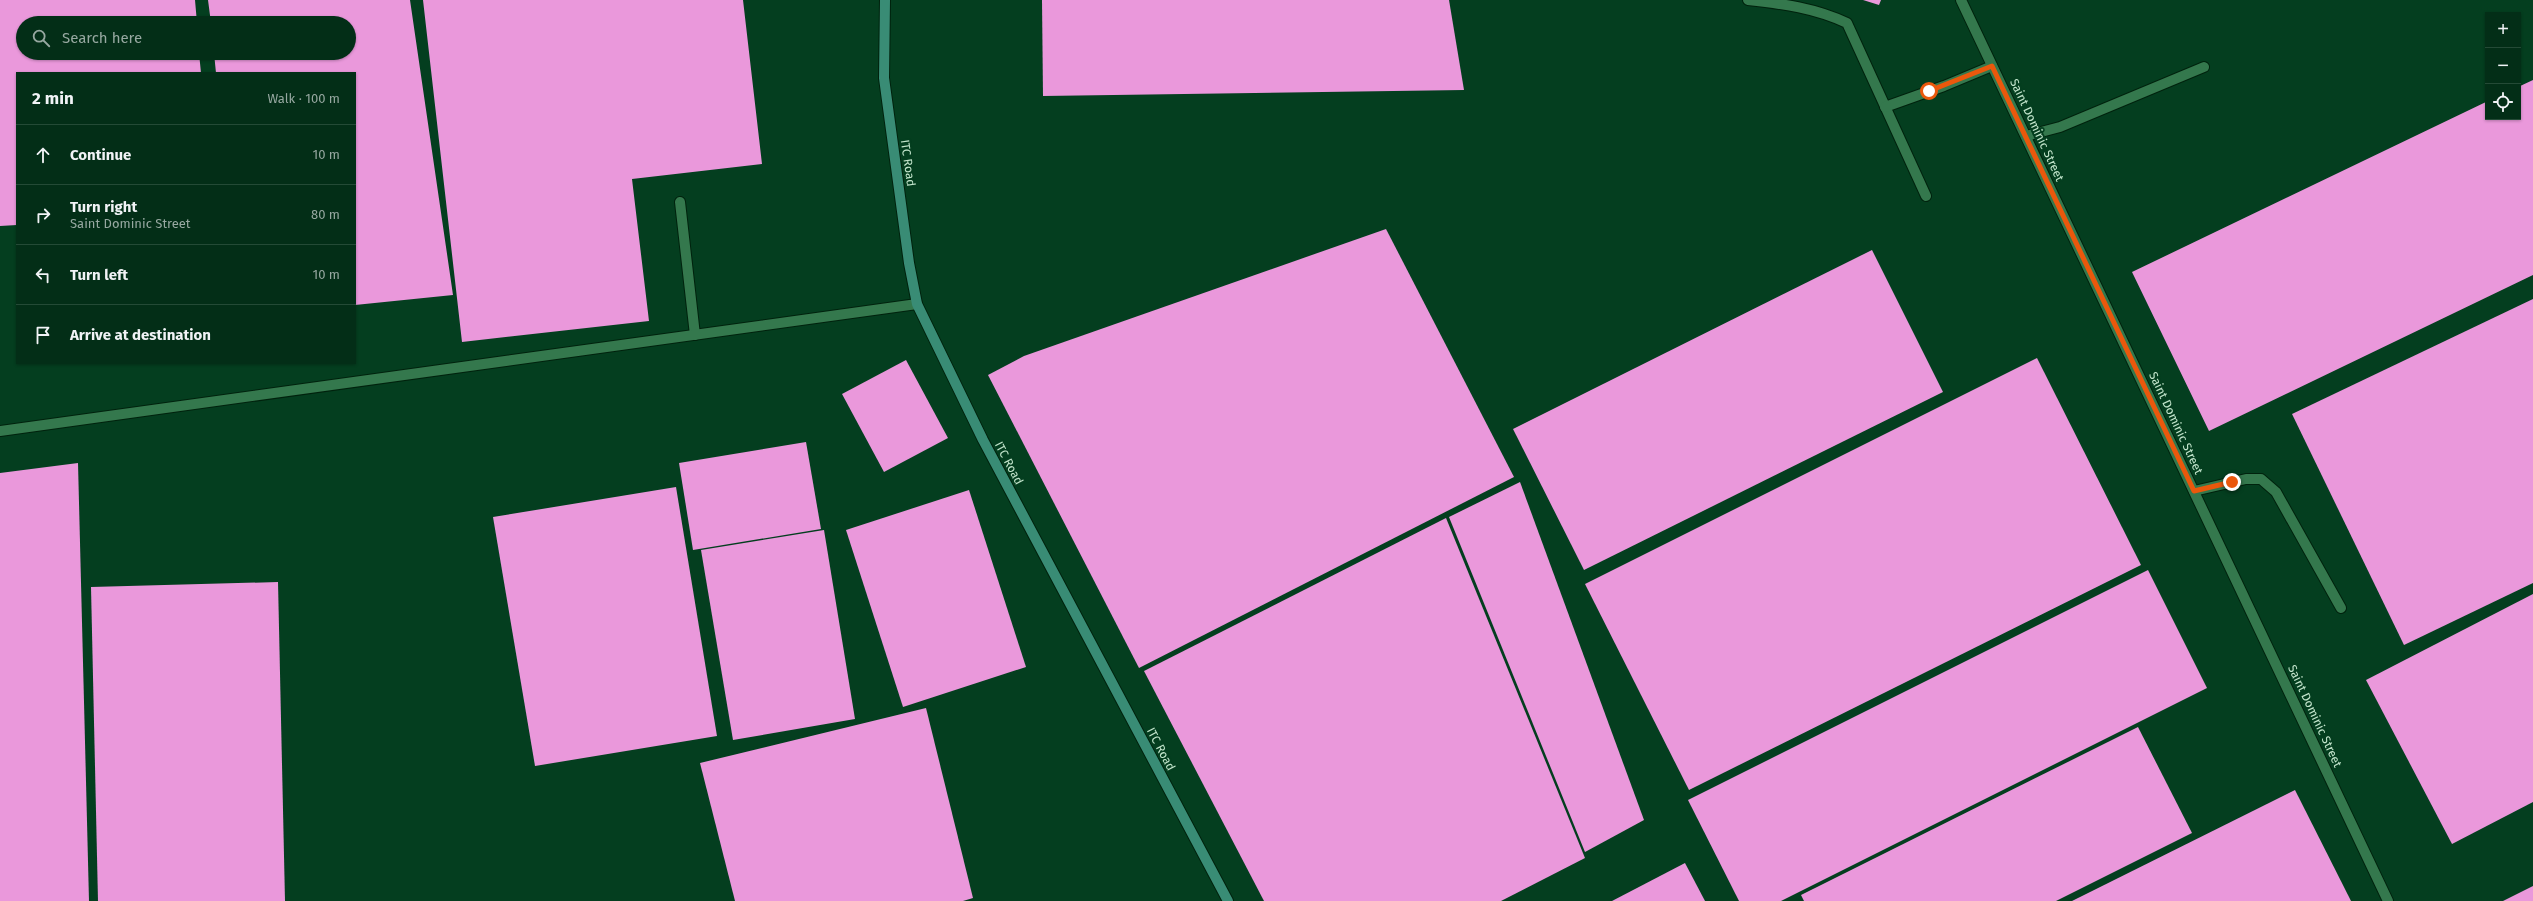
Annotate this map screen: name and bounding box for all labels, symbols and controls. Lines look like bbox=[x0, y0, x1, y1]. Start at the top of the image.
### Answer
map controls bbox=[2485, 12, 2521, 120]
button: + bbox=[2485, 12, 2521, 48]
search box bbox=[16, 16, 356, 60]
icon: search bbox=[30, 27, 52, 49]
text: Search here bbox=[62, 29, 142, 47]
button: − bbox=[2485, 48, 2521, 84]
street label: Saint Dominic Street bbox=[2007, 77, 2067, 184]
route start bbox=[1920, 82, 1938, 100]
button: locate bbox=[2485, 84, 2521, 120]
text: 2 min bbox=[32, 88, 74, 109]
text: Walk · 100 m bbox=[268, 91, 340, 106]
street label: ITC Road bbox=[898, 139, 918, 187]
icon: ahead bbox=[32, 144, 54, 166]
text: Continue bbox=[70, 146, 131, 164]
text: 10 m bbox=[313, 147, 340, 162]
text: Turn right bbox=[70, 198, 137, 216]
icon: right bbox=[32, 204, 54, 226]
text: 80 m bbox=[311, 207, 340, 222]
text: Saint Dominic Street bbox=[70, 216, 191, 231]
icon: left bbox=[32, 264, 54, 286]
text: Turn left bbox=[70, 266, 128, 284]
text: 10 m bbox=[313, 267, 340, 282]
icon: arrive bbox=[32, 324, 54, 346]
text: Arrive at destination bbox=[70, 326, 211, 344]
street label: Saint Dominic Street bbox=[2146, 370, 2206, 477]
street label: ITC Road bbox=[992, 439, 1026, 487]
route end bbox=[2223, 473, 2241, 491]
street label: Saint Dominic Street bbox=[2285, 663, 2345, 770]
street label: ITC Road bbox=[1144, 725, 1178, 773]

